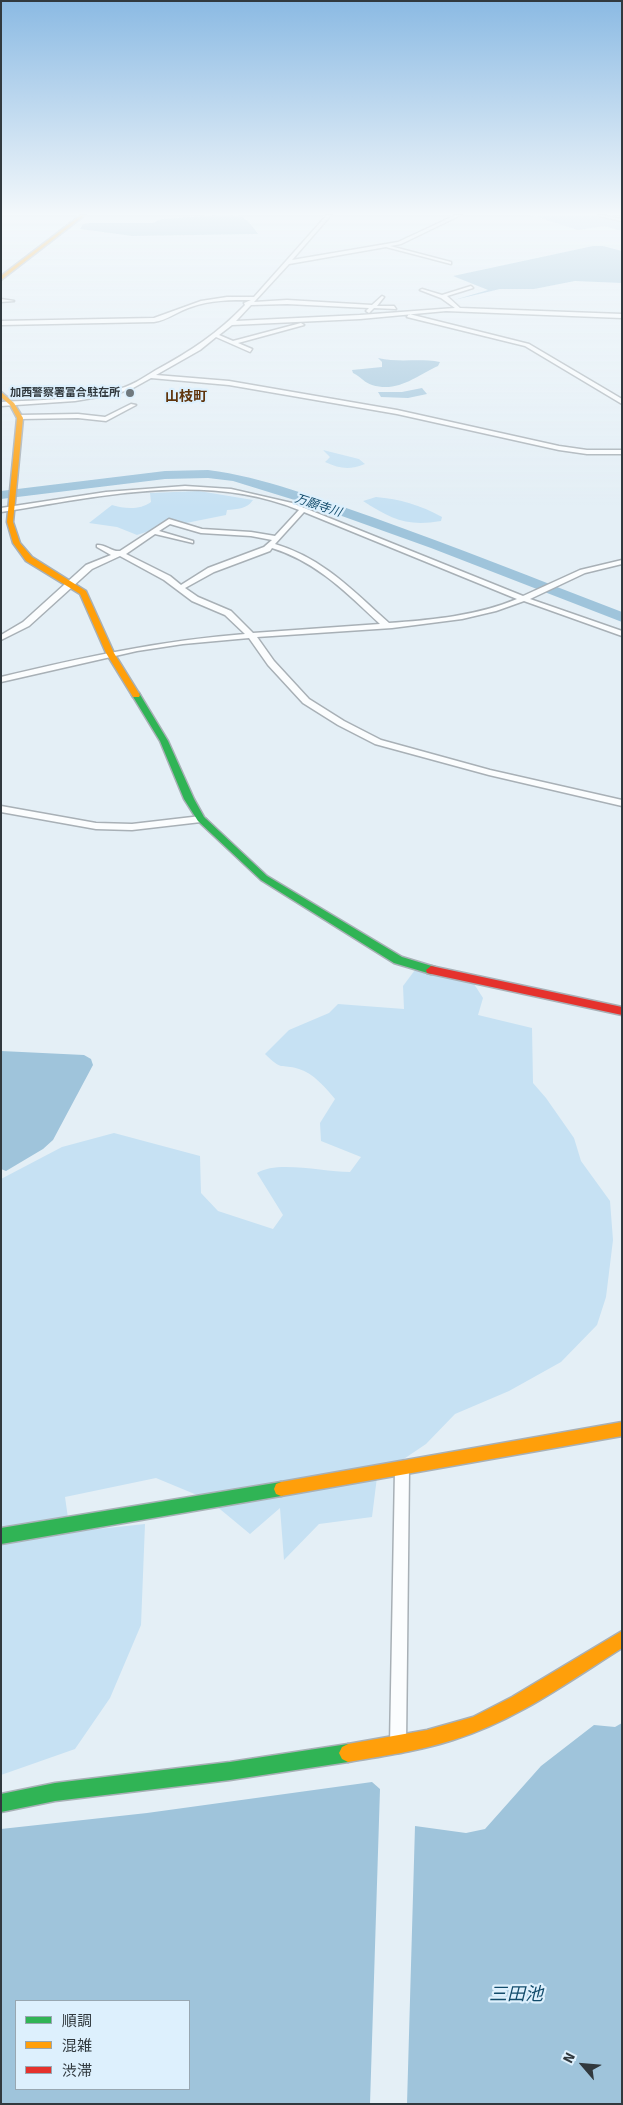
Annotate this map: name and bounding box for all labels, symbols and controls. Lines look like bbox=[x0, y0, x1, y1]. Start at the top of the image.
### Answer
place label: 加西警察署富合駐在所 bbox=[10, 386, 120, 400]
marker: 加西警察署富合駐在所 bbox=[124, 387, 136, 399]
district label: 山枝町 bbox=[165, 389, 207, 405]
water label: 万願寺川 bbox=[293, 492, 343, 520]
water label: 三田池 bbox=[489, 1984, 543, 2006]
legend bbox=[15, 2000, 190, 2090]
text: 順調 bbox=[62, 2012, 92, 2030]
text: 混雑 bbox=[62, 2037, 92, 2055]
north arrow bbox=[558, 2040, 608, 2090]
text: N bbox=[559, 2050, 579, 2066]
text: 渋滞 bbox=[62, 2062, 92, 2080]

